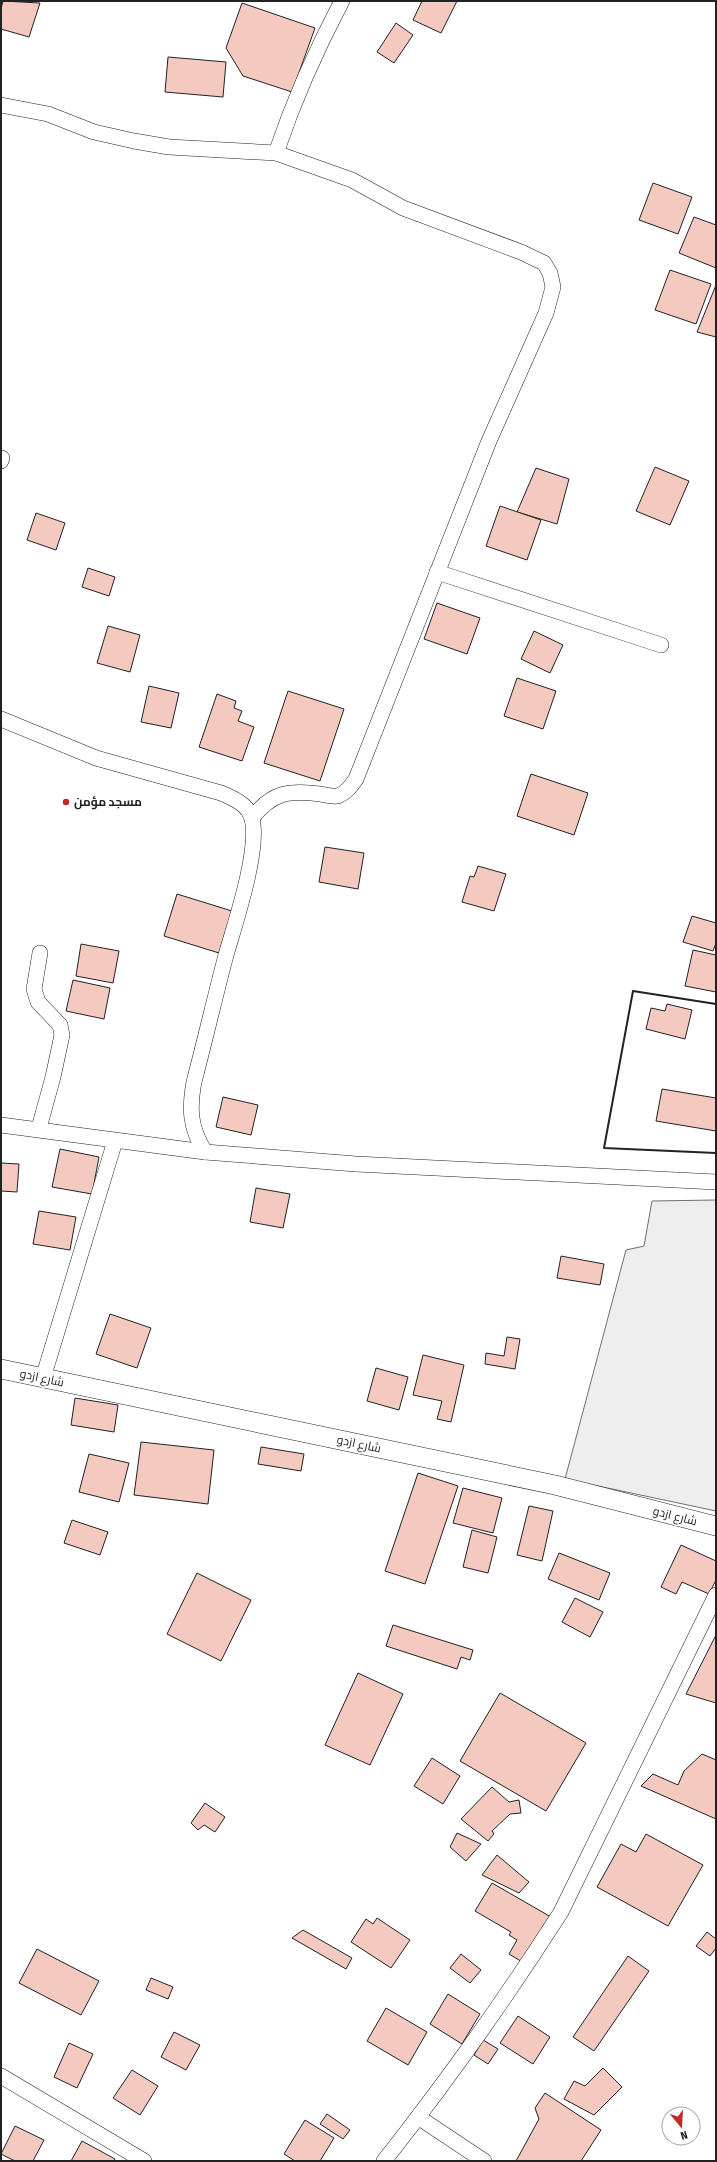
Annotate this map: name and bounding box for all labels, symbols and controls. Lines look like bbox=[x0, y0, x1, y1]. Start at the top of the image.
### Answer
place label: مسجد مؤمن bbox=[74, 795, 142, 810]
marker: مسجد مؤمن bbox=[61, 797, 71, 807]
street label: شارع ازدو bbox=[18, 1366, 65, 1390]
street label: شارع ازدو bbox=[335, 1432, 382, 1456]
street label: شارع ازدو bbox=[651, 1504, 698, 1529]
north arrow bbox=[661, 2106, 701, 2146]
text: N bbox=[679, 2128, 689, 2142]

